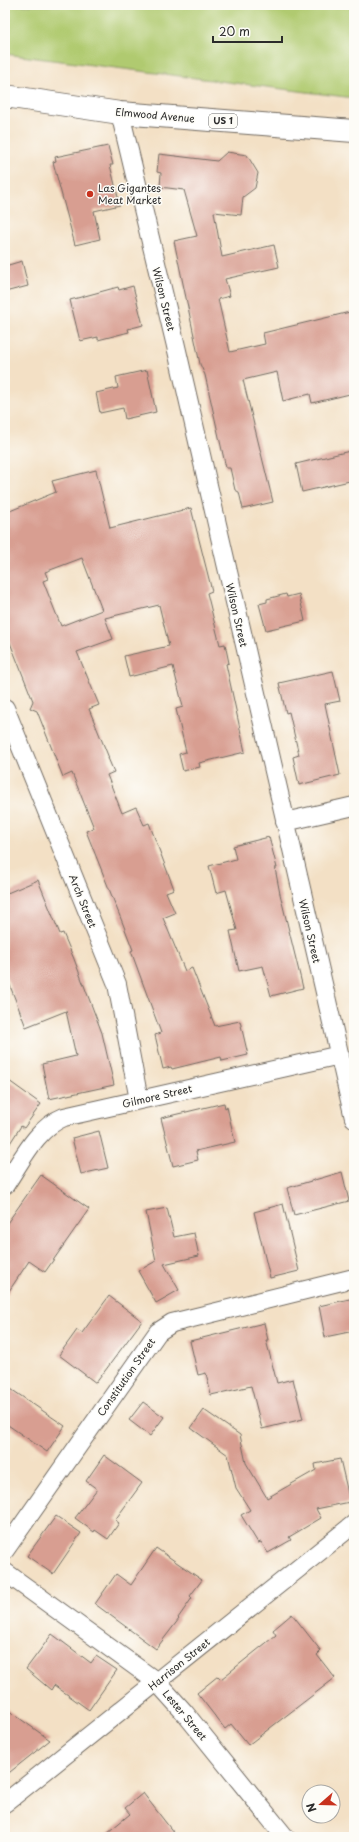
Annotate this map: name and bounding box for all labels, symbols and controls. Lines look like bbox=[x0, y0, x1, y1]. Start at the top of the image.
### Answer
scale bar bbox=[213, 18, 282, 44]
text: 20 m bbox=[219, 22, 250, 40]
street label: Elmwood Avenue bbox=[115, 104, 196, 125]
road number: US 1 bbox=[209, 114, 237, 128]
place label: Las Gigantes Meat Market bbox=[98, 180, 161, 207]
marker: Las Gigantes Meat Market bbox=[85, 189, 95, 199]
street label: Wilson Street bbox=[149, 265, 180, 333]
street label: Wilson Street bbox=[223, 581, 252, 649]
street label: Arch Street bbox=[66, 872, 101, 930]
street label: Wilson Street bbox=[296, 897, 325, 965]
street label: Gilmore Street bbox=[120, 1080, 193, 1111]
street label: Constitution Street bbox=[93, 1335, 158, 1419]
street label: Harrison Street bbox=[145, 1634, 213, 1693]
street label: Lester Street bbox=[160, 1686, 211, 1743]
north arrow bbox=[301, 1784, 341, 1824]
text: N bbox=[302, 1800, 321, 1815]

